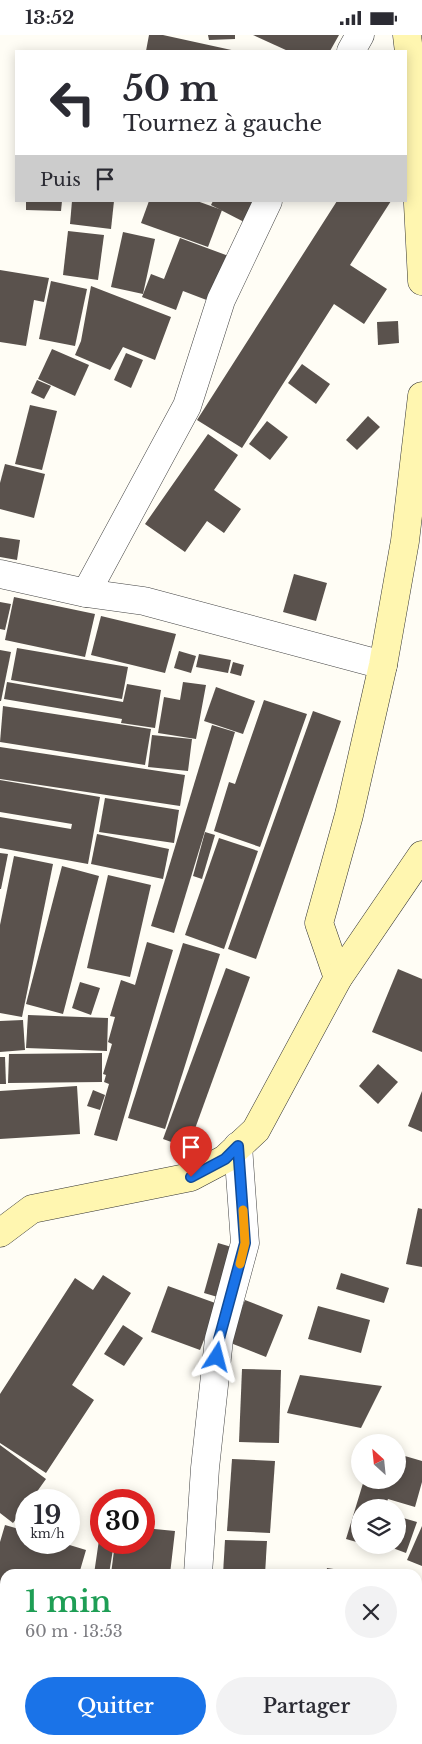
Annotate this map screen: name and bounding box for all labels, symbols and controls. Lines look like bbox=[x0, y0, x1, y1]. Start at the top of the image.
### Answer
text: 13:52 bbox=[25, 6, 74, 29]
text: 50 m bbox=[123, 67, 218, 110]
icon: left bbox=[40, 70, 105, 135]
text: Tournez à gauche bbox=[123, 110, 322, 137]
icon: arrive bbox=[91, 165, 119, 193]
text: Puis bbox=[40, 168, 81, 191]
pin bbox=[170, 1126, 212, 1177]
icon: arrive bbox=[177, 1133, 205, 1161]
position arrow bbox=[190, 1330, 242, 1382]
north arrow bbox=[351, 1434, 406, 1489]
map controls bbox=[351, 1434, 406, 1554]
speed limit sign: 30 bbox=[90, 1489, 155, 1554]
button: layers bbox=[351, 1499, 406, 1554]
text: 19 bbox=[34, 1500, 61, 1531]
text: km/h bbox=[30, 1526, 65, 1541]
text: 1 min bbox=[25, 1583, 111, 1620]
button: close bbox=[345, 1586, 397, 1638]
text: 60 m · 13:53 bbox=[25, 1621, 123, 1641]
button: Quitter bbox=[25, 1677, 206, 1735]
button: Partager bbox=[216, 1677, 397, 1735]

